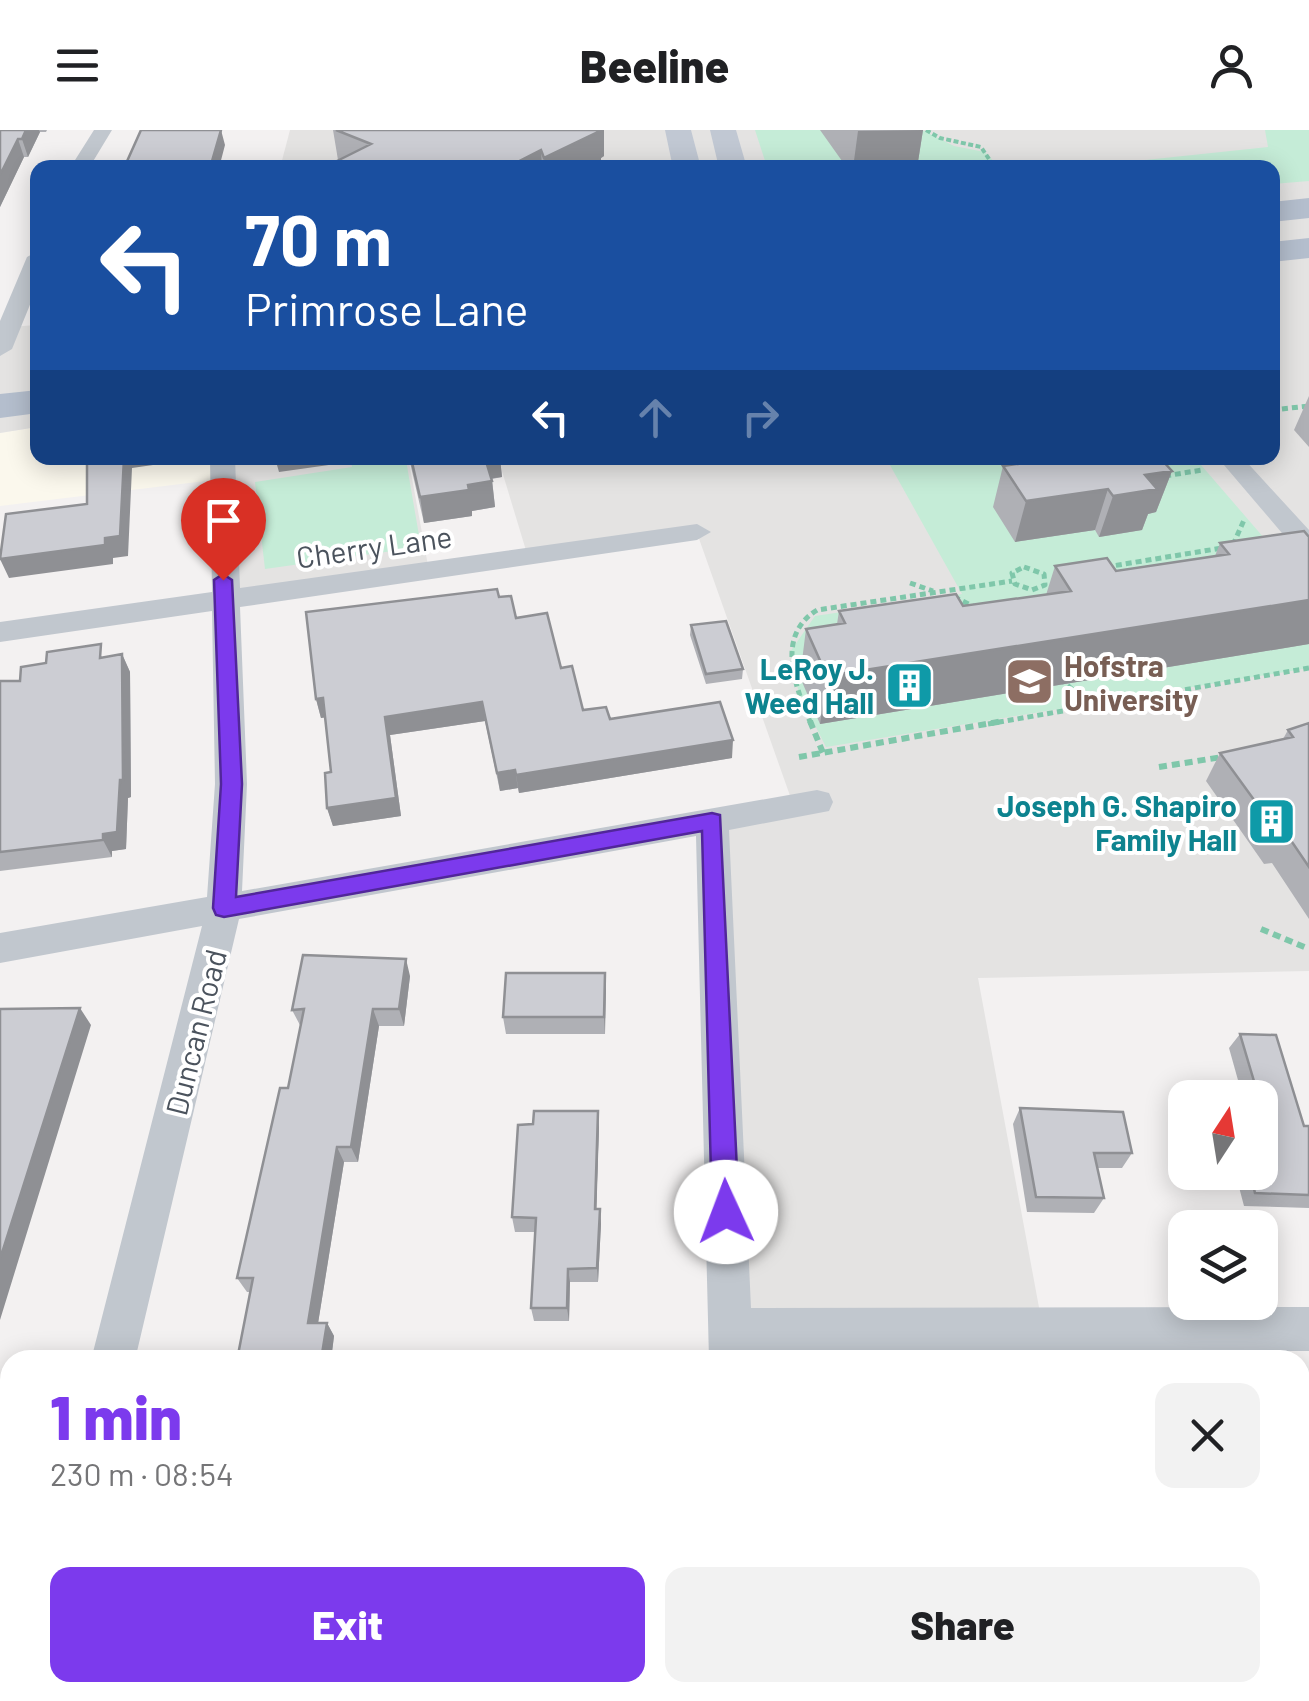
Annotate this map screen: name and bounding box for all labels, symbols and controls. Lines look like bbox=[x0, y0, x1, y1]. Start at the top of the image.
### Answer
icon: menu bbox=[50, 38, 105, 93]
text: Beeline bbox=[580, 38, 729, 92]
icon: person bbox=[1204, 38, 1259, 93]
text: 70 m bbox=[245, 196, 392, 280]
icon: left bbox=[80, 200, 210, 330]
text: Primrose Lane bbox=[245, 281, 529, 335]
icon: left bbox=[523, 390, 578, 445]
icon: ahead bbox=[628, 390, 683, 445]
icon: right bbox=[733, 390, 788, 445]
pin bbox=[181, 478, 266, 581]
icon: arrive bbox=[196, 493, 251, 548]
street label: Cherry Lane bbox=[294, 517, 454, 575]
place label: Hofstra University bbox=[1064, 647, 1198, 717]
place label: LeRoy J. Weed Hall bbox=[744, 650, 874, 720]
school or university icon: Hofstra University bbox=[1003, 656, 1055, 708]
building icon: LeRoy J. Weed Hall bbox=[883, 659, 935, 711]
place label: Joseph G. Shapiro Family Hall bbox=[997, 787, 1237, 857]
building icon: Joseph G. Shapiro Family Hall bbox=[1246, 796, 1298, 848]
street label: Duncan Road bbox=[157, 945, 233, 1119]
north arrow bbox=[1168, 1080, 1278, 1190]
map controls bbox=[1168, 1080, 1278, 1320]
position arrow bbox=[674, 1160, 778, 1264]
button: layers bbox=[1168, 1210, 1278, 1320]
text: 1 min bbox=[50, 1380, 182, 1452]
button: close bbox=[1155, 1383, 1260, 1488]
text: 230 m · 08:54 bbox=[50, 1454, 234, 1492]
button: Exit bbox=[50, 1567, 645, 1682]
button: Share bbox=[665, 1567, 1260, 1682]

